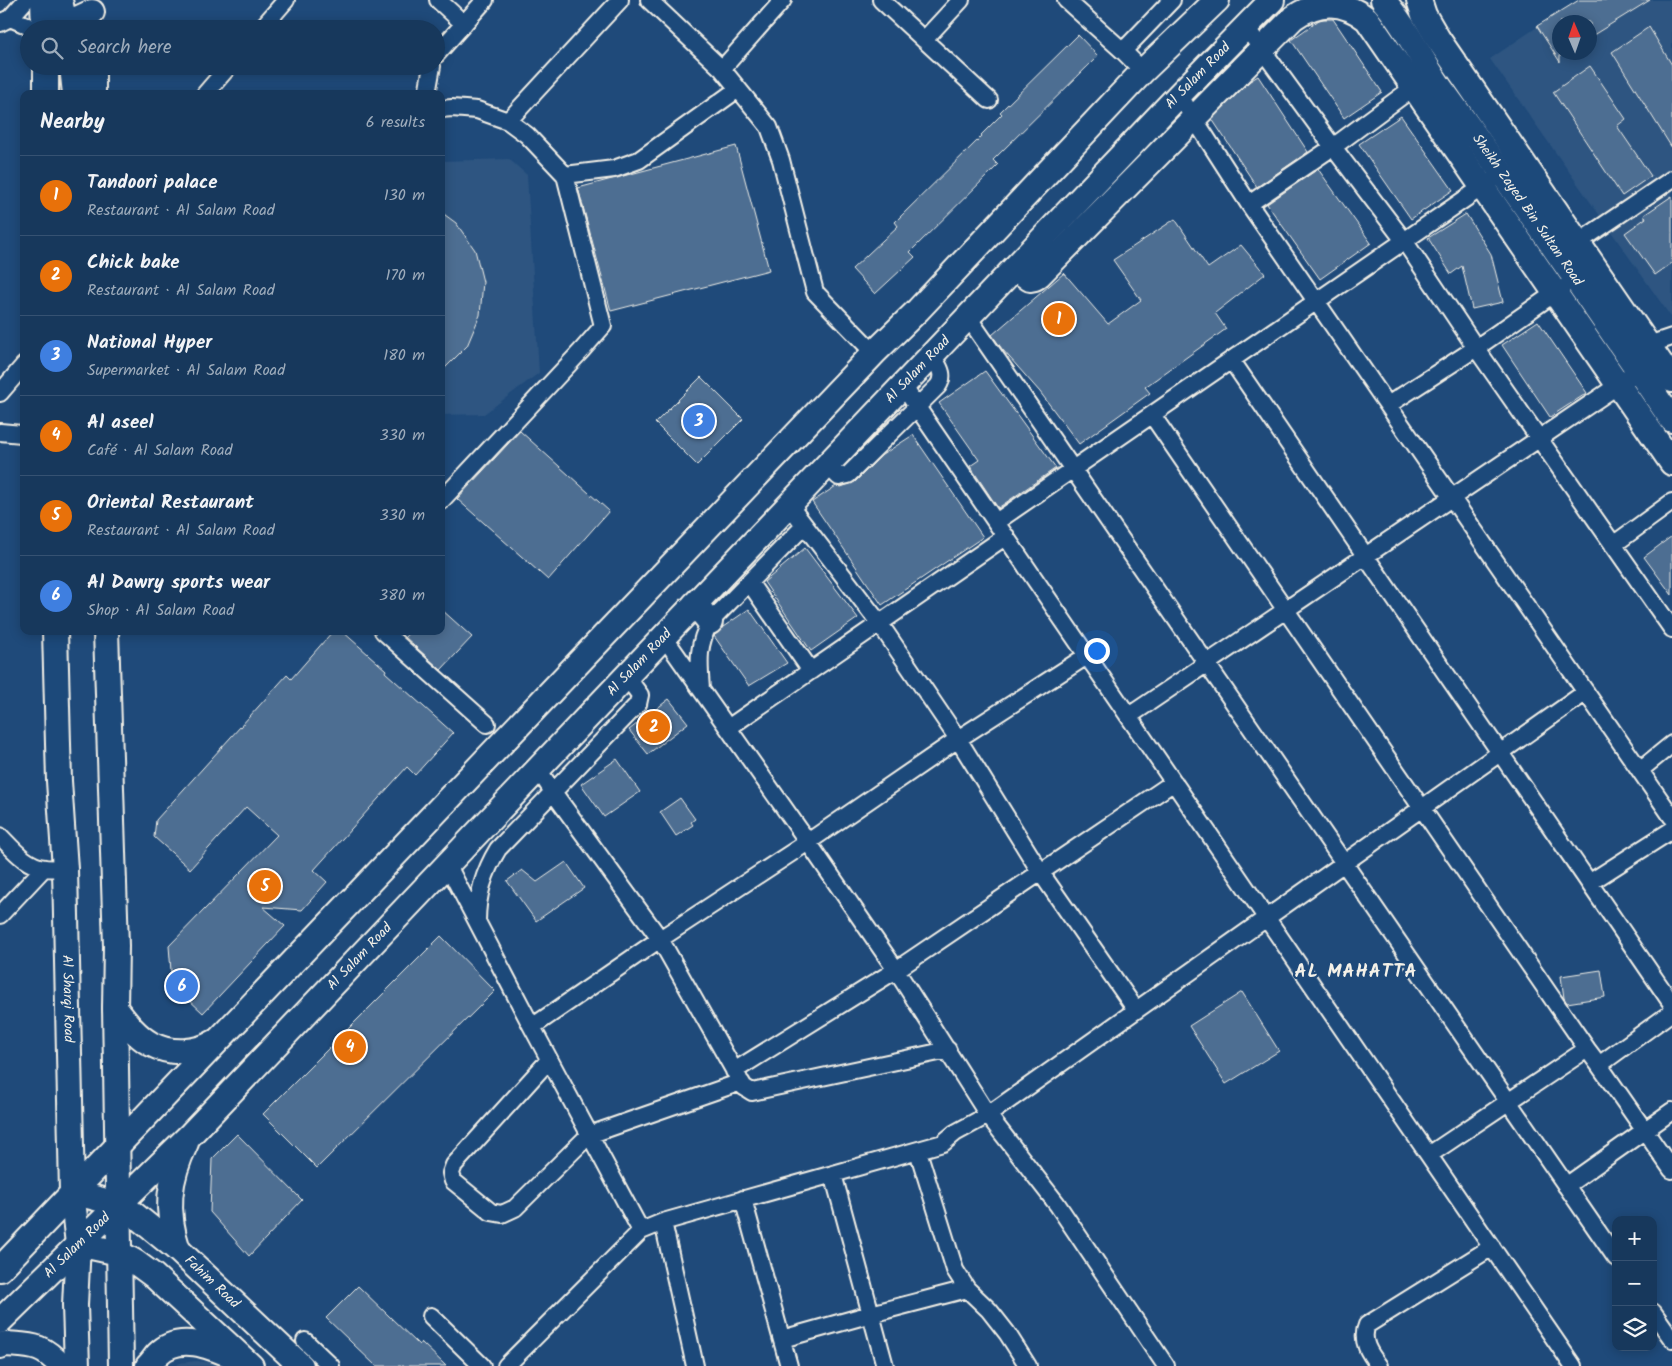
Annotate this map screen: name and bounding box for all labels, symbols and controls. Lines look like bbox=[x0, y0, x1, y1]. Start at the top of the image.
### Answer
north arrow bbox=[1552, 15, 1597, 60]
search box bbox=[20, 20, 445, 75]
text: Search here bbox=[78, 33, 172, 63]
icon: search bbox=[38, 34, 66, 62]
street label: Al Salam Road bbox=[1160, 36, 1237, 114]
text: Nearby bbox=[40, 106, 105, 139]
text: 6 results bbox=[366, 110, 425, 135]
street label: Sheikh Zayed Bin Sultan Road bbox=[1466, 129, 1589, 291]
text: Tandoori palace bbox=[87, 168, 217, 198]
text: 1 bbox=[54, 183, 58, 208]
text: 130 m bbox=[384, 183, 425, 208]
text: Restaurant · Al Salam Road bbox=[87, 198, 275, 223]
text: Chick bake bbox=[87, 248, 179, 278]
text: 2 bbox=[51, 263, 61, 288]
text: 170 m bbox=[385, 263, 425, 288]
text: Restaurant · Al Salam Road bbox=[87, 278, 275, 303]
pin: 1 bbox=[1043, 300, 1075, 338]
text: National Hyper bbox=[87, 328, 212, 358]
street label: Al Salam Road bbox=[880, 330, 956, 409]
text: 3 bbox=[52, 343, 60, 368]
text: 180 m bbox=[383, 343, 425, 368]
text: Supermarket · Al Salam Road bbox=[87, 358, 285, 383]
pin: 3 bbox=[683, 402, 715, 440]
text: Al aseel bbox=[87, 408, 154, 438]
text: 4 bbox=[52, 423, 60, 448]
text: 330 m bbox=[380, 423, 425, 448]
text: Café · Al Salam Road bbox=[87, 438, 232, 463]
text: Oriental Restaurant bbox=[87, 488, 254, 518]
text: 5 bbox=[52, 503, 60, 528]
text: 330 m bbox=[380, 503, 425, 528]
text: Restaurant · Al Salam Road bbox=[87, 518, 275, 543]
text: Al Dawry sports wear bbox=[87, 568, 270, 598]
text: 6 bbox=[52, 583, 60, 608]
text: 380 m bbox=[379, 583, 425, 608]
text: Shop · Al Salam Road bbox=[87, 598, 234, 623]
street label: Al Salam Road bbox=[602, 623, 678, 701]
your location bbox=[1084, 638, 1110, 664]
pin: 2 bbox=[638, 708, 670, 746]
pin: 5 bbox=[249, 867, 281, 905]
street label: Al Salam Road bbox=[322, 917, 398, 996]
street label: Al Sharqi Road bbox=[56, 955, 80, 1044]
district label: AL MAHATTA bbox=[1295, 957, 1417, 987]
pin: 6 bbox=[166, 967, 198, 1005]
pin: 4 bbox=[334, 1028, 366, 1066]
street label: Al Salam Road bbox=[39, 1207, 116, 1284]
map controls bbox=[1612, 1216, 1657, 1351]
button: + bbox=[1612, 1216, 1657, 1261]
street label: Fahim Road bbox=[179, 1250, 246, 1315]
button: − bbox=[1612, 1261, 1657, 1306]
button: layers bbox=[1612, 1306, 1657, 1351]

